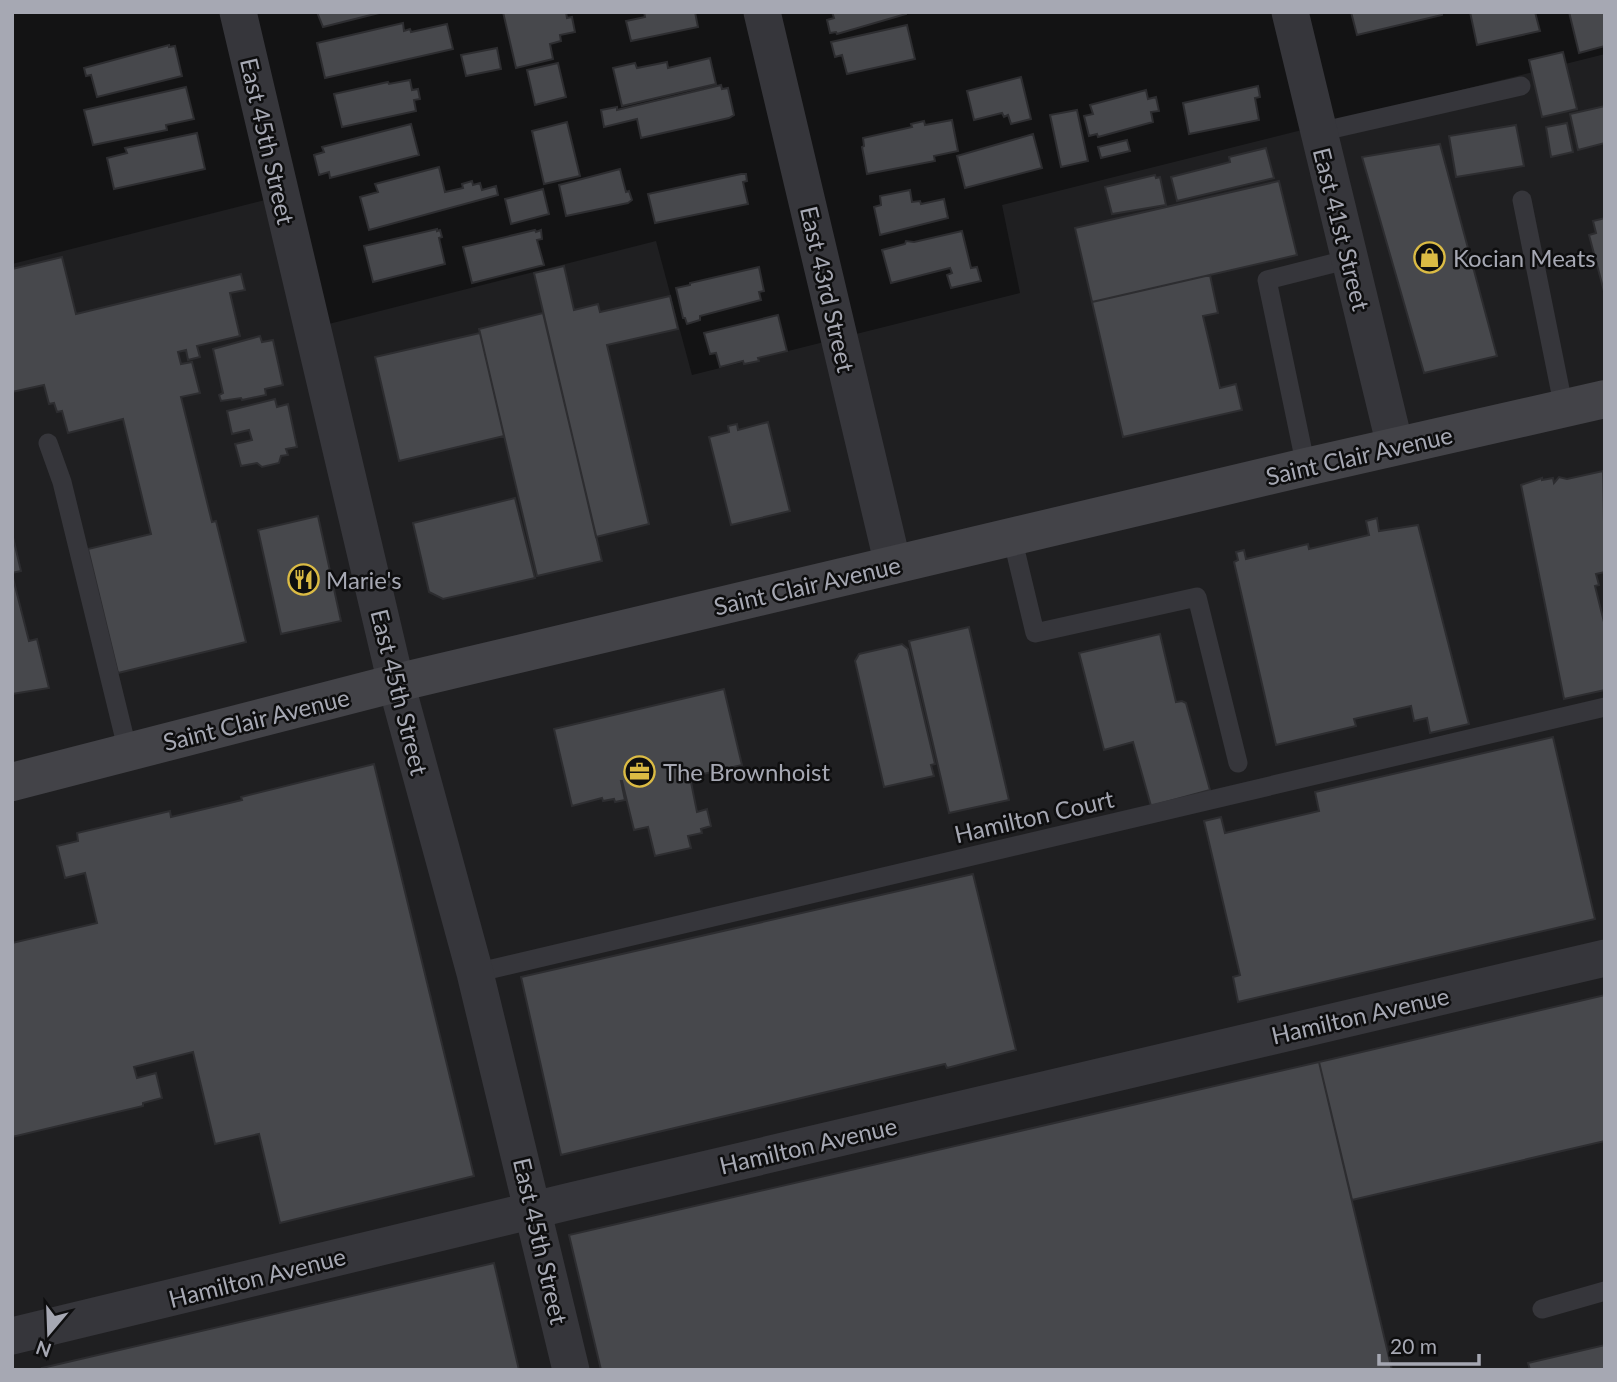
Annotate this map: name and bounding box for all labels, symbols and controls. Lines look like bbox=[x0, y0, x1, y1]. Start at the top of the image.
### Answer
street label: East 45th Street bbox=[235, 55, 301, 227]
street label: East 41st Street bbox=[1308, 144, 1376, 314]
street label: East 43rd Street bbox=[795, 203, 861, 375]
shop icon: Kocian Meats bbox=[1413, 240, 1447, 274]
place label: Kocian Meats bbox=[1453, 243, 1596, 272]
street label: Saint Clair Avenue bbox=[1263, 419, 1455, 491]
street label: Saint Clair Avenue bbox=[711, 549, 903, 621]
restaurant icon: Marie's bbox=[286, 562, 320, 596]
place label: Marie's bbox=[326, 565, 402, 594]
street label: East 45th Street bbox=[365, 606, 435, 778]
street label: Saint Clair Avenue bbox=[160, 682, 352, 756]
office icon: The Brownhoist bbox=[623, 754, 657, 788]
place label: The Brownhoist bbox=[663, 757, 830, 786]
street label: Hamilton Court bbox=[951, 783, 1117, 848]
street label: Hamilton Avenue bbox=[1268, 980, 1452, 1050]
street label: Hamilton Avenue bbox=[716, 1110, 900, 1180]
street label: East 45th Street bbox=[508, 1155, 574, 1327]
street label: Hamilton Avenue bbox=[165, 1241, 349, 1313]
north arrow bbox=[14, 1298, 84, 1368]
scale bar bbox=[1379, 1322, 1479, 1366]
text: 20 m bbox=[1390, 1333, 1437, 1358]
text: N bbox=[33, 1336, 54, 1363]

